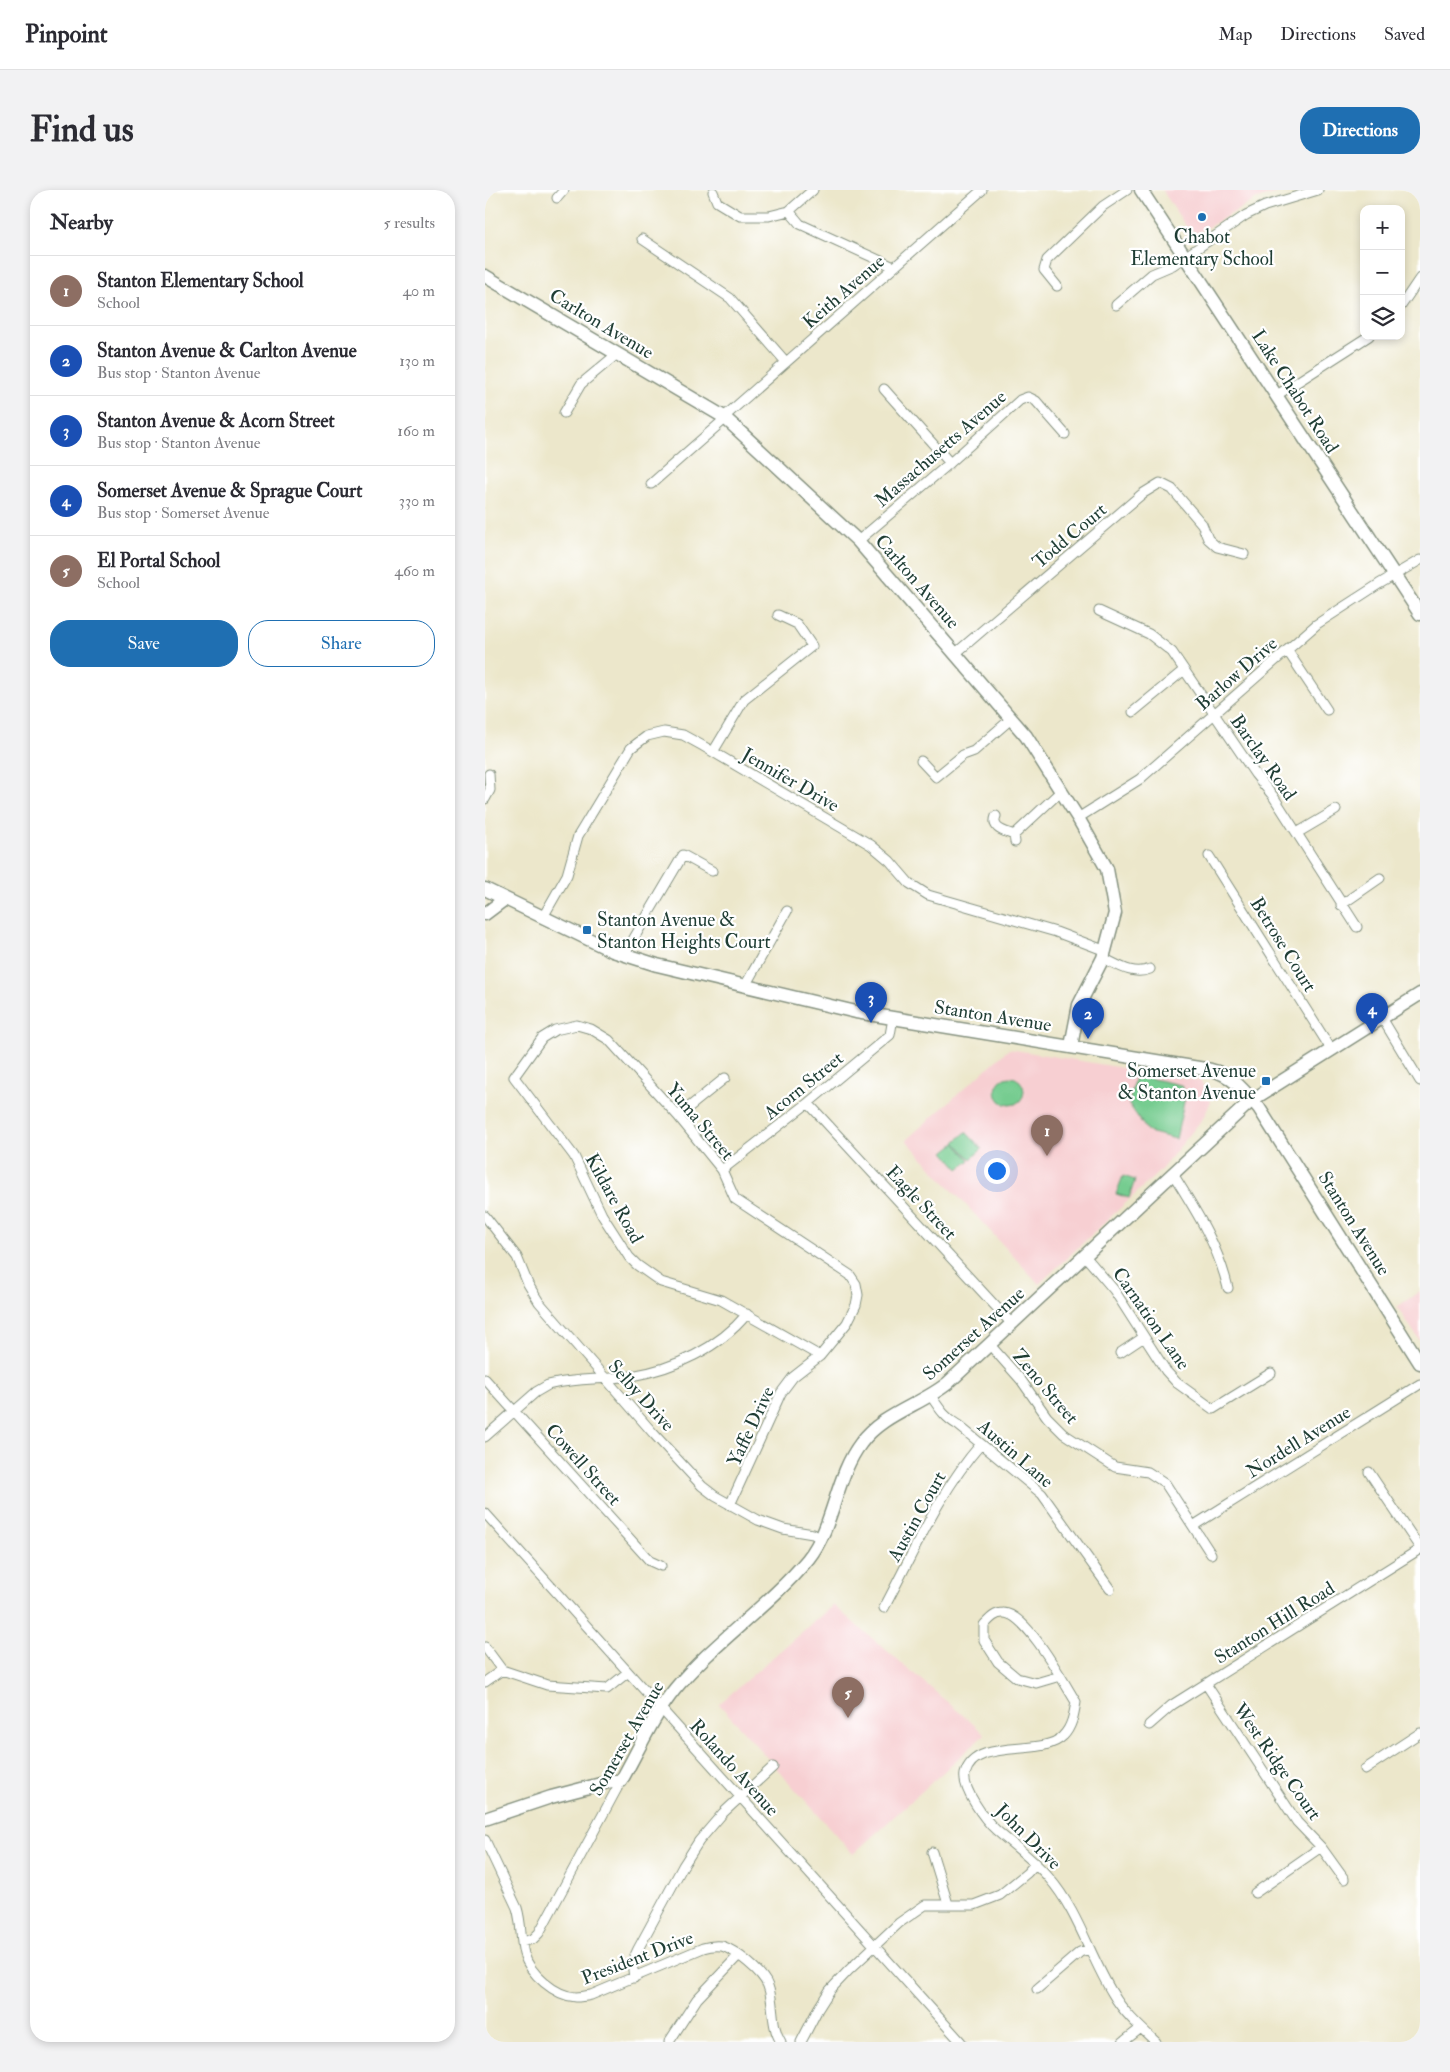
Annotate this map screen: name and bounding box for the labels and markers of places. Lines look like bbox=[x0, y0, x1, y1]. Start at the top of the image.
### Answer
marker: Chabot Elementary School bbox=[1196, 211, 1208, 223]
place label: Chabot Elementary School bbox=[1130, 225, 1274, 271]
place label: Stanton Avenue & Stanton Heights Court bbox=[597, 908, 771, 954]
marker: Stanton Avenue & Stanton Heights Court bbox=[581, 924, 593, 936]
pin: 3 bbox=[855, 982, 887, 1023]
pin: 4 bbox=[1356, 993, 1388, 1034]
pin: 2 bbox=[1072, 998, 1104, 1039]
place label: Somerset Avenue & Stanton Avenue bbox=[1118, 1059, 1256, 1105]
marker: Somerset Avenue & Stanton Avenue bbox=[1260, 1075, 1272, 1087]
pin: 1 bbox=[1031, 1115, 1063, 1156]
pin: 5 bbox=[832, 1677, 864, 1718]

